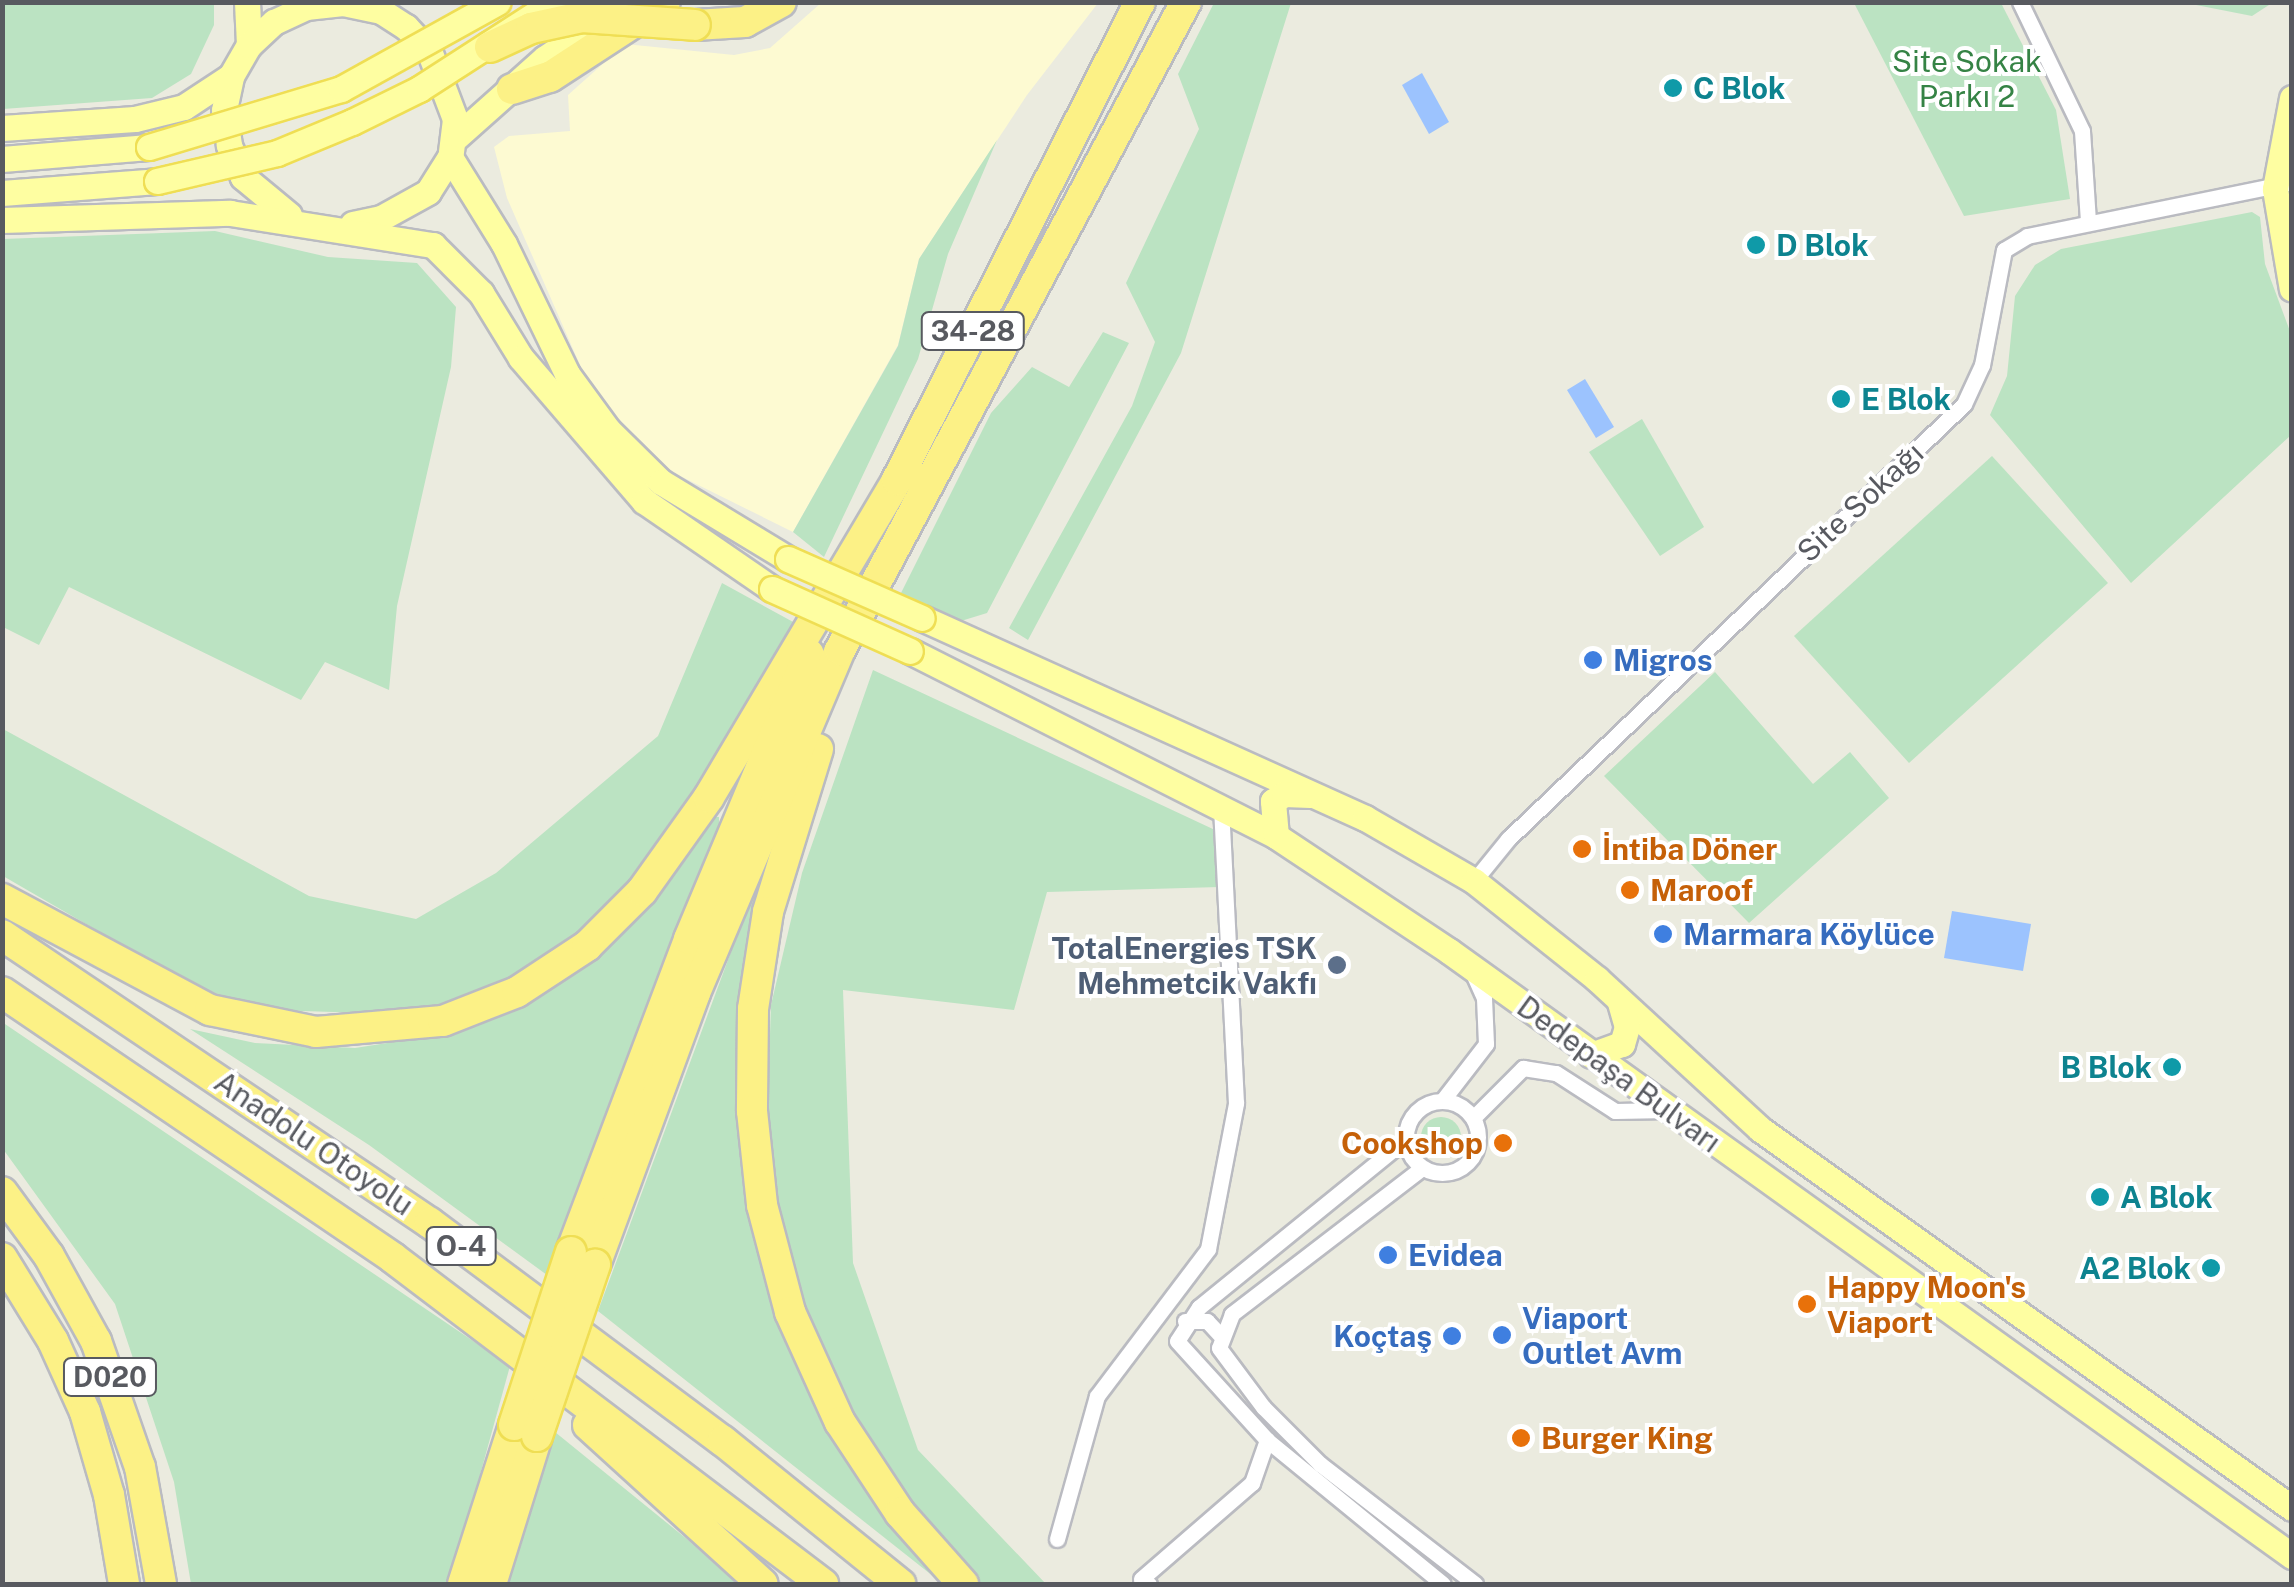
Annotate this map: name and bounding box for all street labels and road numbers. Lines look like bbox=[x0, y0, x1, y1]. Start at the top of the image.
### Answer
road number: 34-28 bbox=[920, 308, 1026, 354]
street label: Site Sokağı bbox=[1790, 435, 1930, 569]
street label: Dedepaşa Bulvarı bbox=[1510, 988, 1728, 1160]
street label: Anadolu Otoyolu bbox=[208, 1063, 420, 1223]
road number: O-4 bbox=[424, 1223, 498, 1269]
road number: D020 bbox=[62, 1354, 158, 1400]

